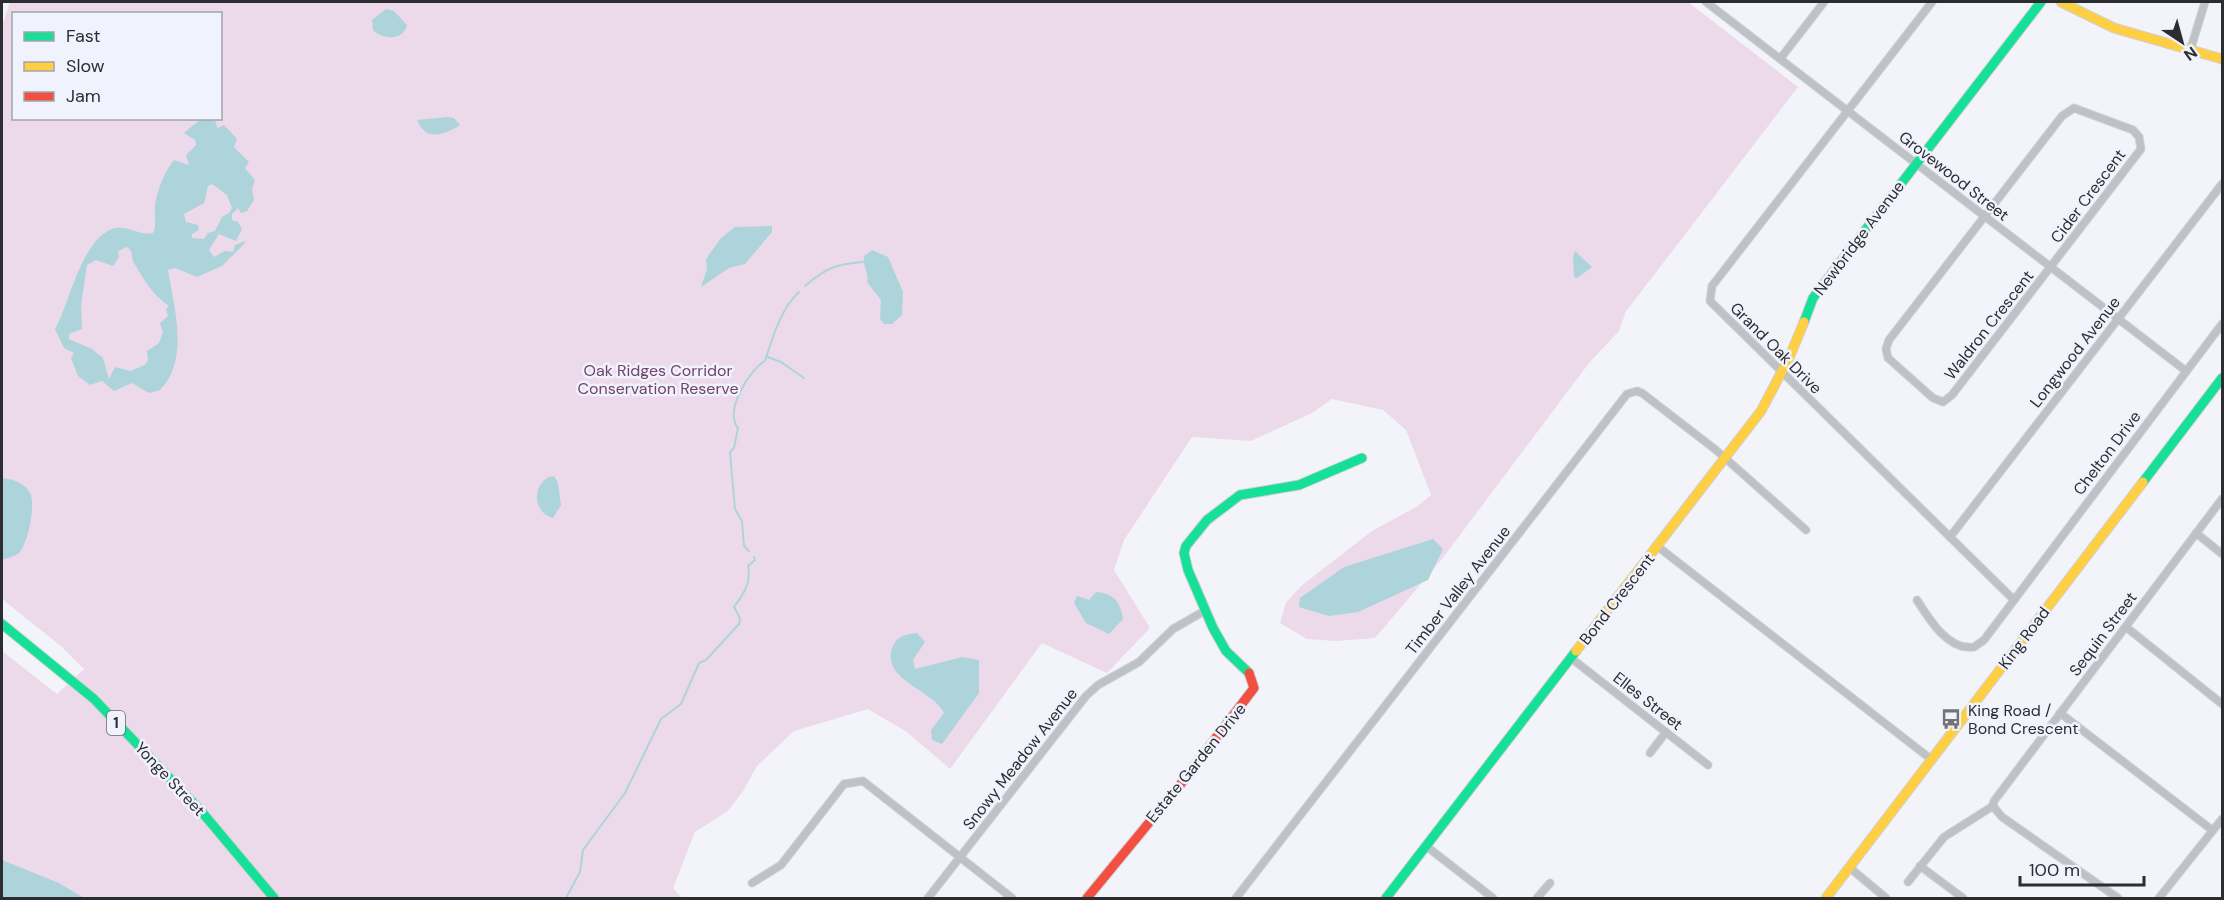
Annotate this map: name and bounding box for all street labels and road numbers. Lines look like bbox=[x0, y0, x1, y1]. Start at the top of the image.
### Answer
street label: Grovewood Street bbox=[1895, 126, 2013, 226]
street label: Cider Crescent bbox=[2046, 145, 2130, 247]
street label: Newbridge Avenue bbox=[1809, 177, 1909, 299]
street label: Waldron Crescent bbox=[1940, 266, 2038, 384]
street label: Longwood Avenue bbox=[2025, 292, 2125, 412]
street label: Grand Oak Drive bbox=[1726, 298, 1826, 398]
street label: Chelton Drive bbox=[2068, 407, 2146, 499]
street label: Timber Valley Avenue bbox=[1401, 521, 1515, 659]
street label: Bond Crescent bbox=[1575, 549, 1659, 649]
street label: Sequin Street bbox=[2064, 588, 2142, 680]
street label: King Road bbox=[1994, 603, 2054, 673]
street label: Elles Street bbox=[1609, 667, 1687, 735]
street label: Snowy Meadow Avenue bbox=[958, 684, 1082, 834]
street label: Estate Garden Drive bbox=[1141, 699, 1251, 827]
road number: 1 bbox=[107, 711, 125, 735]
street label: Yonge Street bbox=[130, 738, 210, 820]

